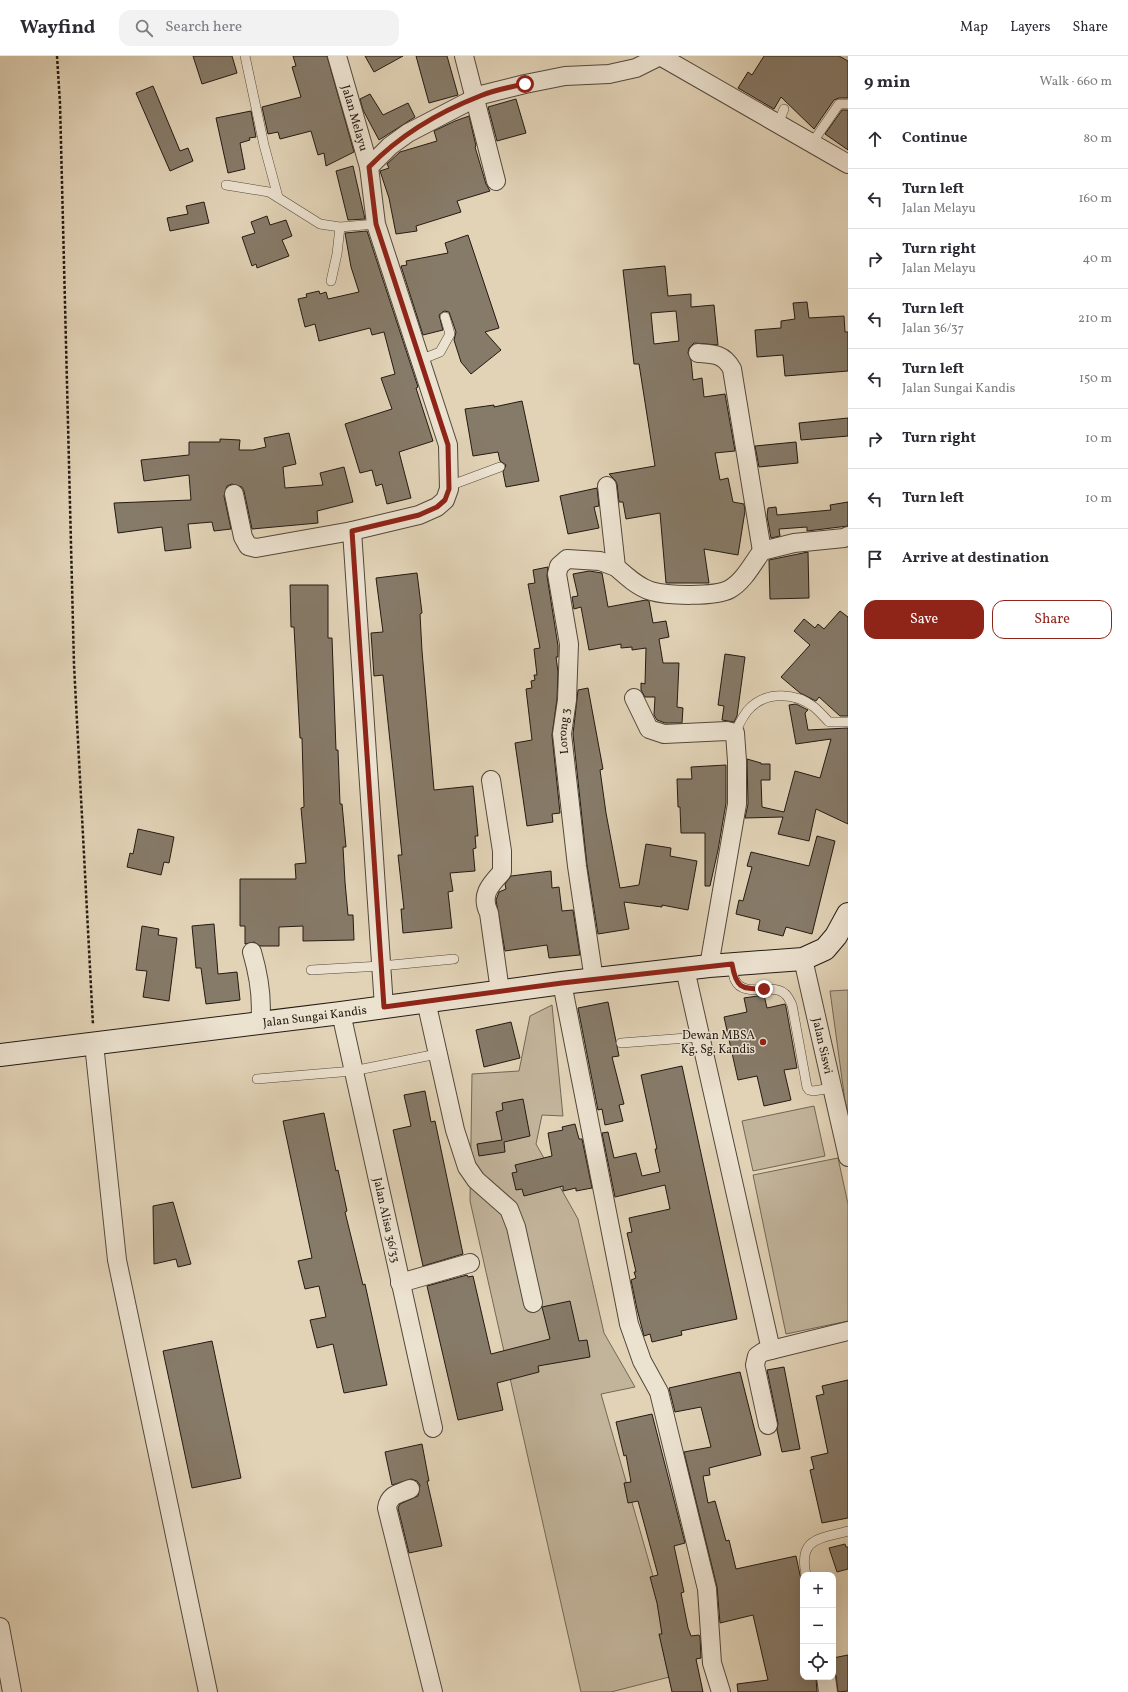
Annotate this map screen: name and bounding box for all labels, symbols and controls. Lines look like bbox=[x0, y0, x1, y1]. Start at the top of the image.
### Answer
search box bbox=[119, 10, 399, 46]
text: Wayfind bbox=[20, 15, 95, 41]
icon: search bbox=[133, 17, 155, 39]
text: Search here bbox=[165, 17, 242, 38]
text: Map bbox=[960, 18, 988, 37]
text: Layers bbox=[1010, 18, 1050, 37]
text: Share bbox=[1072, 18, 1108, 37]
text: 9 min bbox=[864, 71, 910, 94]
text: Walk · 660 m bbox=[1040, 73, 1112, 91]
route start bbox=[516, 75, 534, 93]
street label: Jalan Melayu bbox=[337, 83, 371, 153]
icon: ahead bbox=[864, 128, 886, 150]
text: Continue bbox=[902, 128, 967, 149]
text: 80 m bbox=[1083, 130, 1112, 148]
text: Turn left bbox=[902, 179, 964, 200]
icon: left bbox=[864, 188, 886, 210]
text: 160 m bbox=[1078, 190, 1112, 208]
text: Jalan Melayu bbox=[902, 200, 976, 218]
text: Turn right bbox=[902, 239, 976, 260]
icon: right bbox=[864, 248, 886, 270]
text: 40 m bbox=[1083, 250, 1112, 268]
text: Jalan Melayu bbox=[902, 260, 976, 278]
text: Turn left bbox=[902, 299, 964, 320]
icon: left bbox=[864, 308, 886, 330]
text: 210 m bbox=[1078, 310, 1112, 328]
text: Jalan 36/37 bbox=[902, 320, 964, 338]
text: Turn left bbox=[902, 359, 964, 380]
icon: left bbox=[864, 368, 886, 390]
text: 150 m bbox=[1079, 370, 1112, 388]
text: Jalan Sungai Kandis bbox=[902, 380, 1015, 398]
icon: right bbox=[864, 428, 886, 450]
text: Turn right bbox=[902, 428, 976, 449]
text: 10 m bbox=[1085, 430, 1112, 448]
icon: left bbox=[864, 488, 886, 510]
text: Turn left bbox=[902, 488, 964, 509]
text: 10 m bbox=[1085, 490, 1112, 508]
icon: arrive bbox=[864, 548, 886, 570]
text: Arrive at destination bbox=[902, 548, 1049, 569]
button: Save bbox=[864, 600, 984, 639]
button: Share bbox=[992, 600, 1112, 639]
street label: Lorong 3 bbox=[555, 707, 575, 755]
route end bbox=[755, 980, 773, 998]
street label: Jalan Sungai Kandis bbox=[262, 1003, 368, 1032]
street label: Jalan Siswi bbox=[808, 1016, 836, 1076]
place label: Dewan MBSA Kg. Sg. Kandis bbox=[681, 1028, 756, 1058]
marker: Dewan MBSA Kg. Sg. Kandis bbox=[758, 1037, 768, 1047]
street label: Jalan Alisa 36/33 bbox=[369, 1176, 403, 1264]
map controls bbox=[800, 1572, 836, 1680]
button: + bbox=[800, 1572, 836, 1608]
button: − bbox=[800, 1608, 836, 1644]
button: locate bbox=[800, 1644, 836, 1680]

